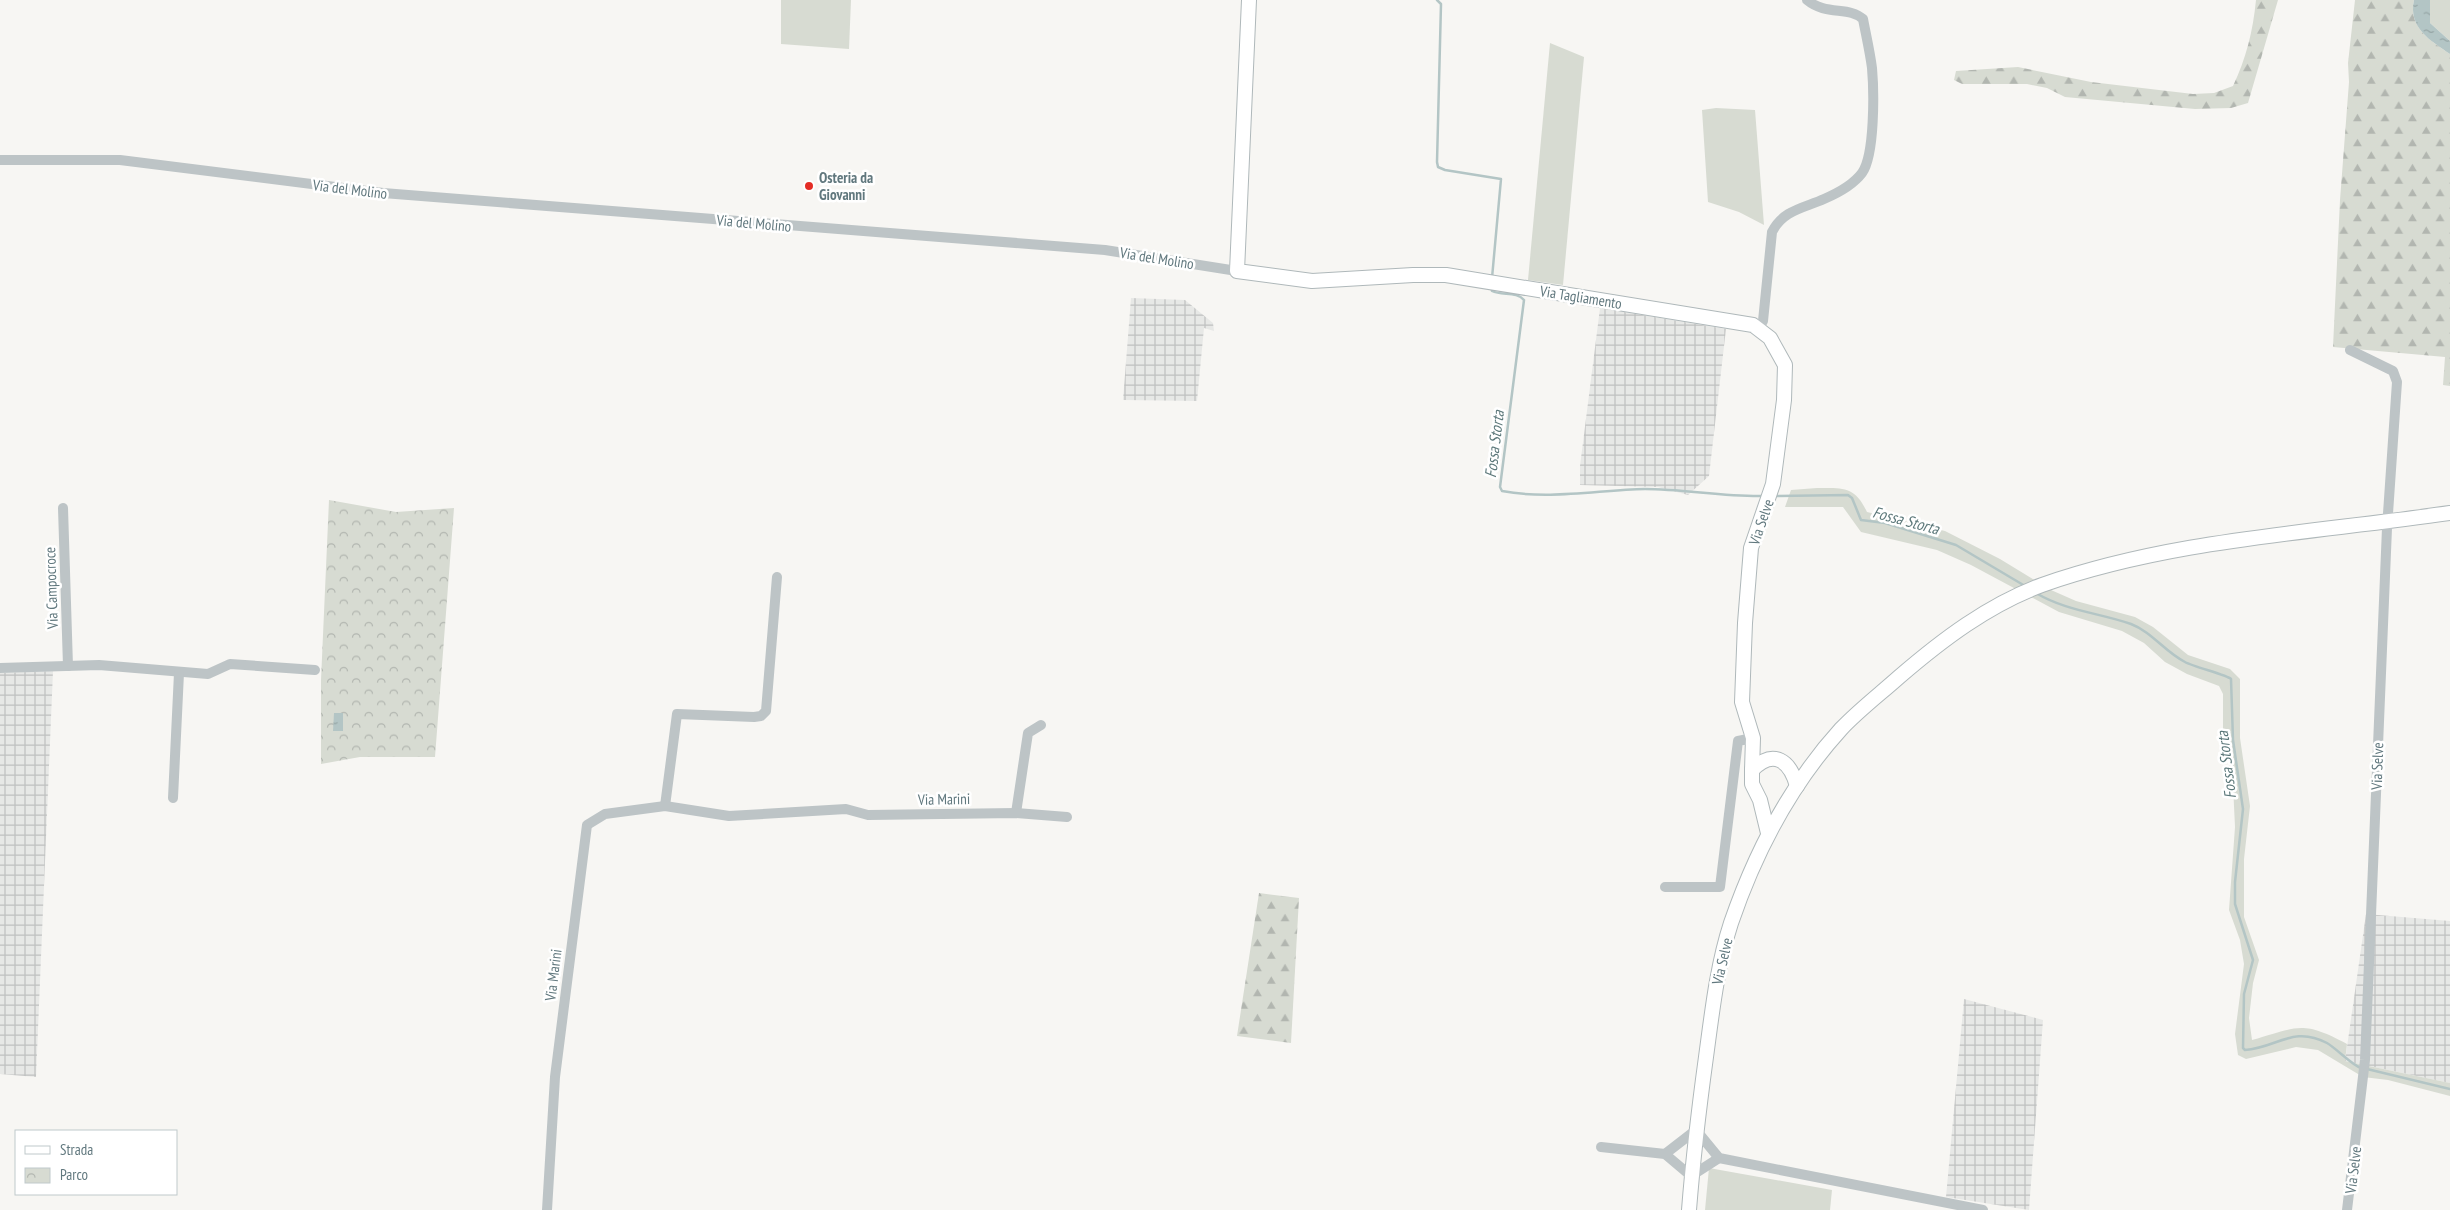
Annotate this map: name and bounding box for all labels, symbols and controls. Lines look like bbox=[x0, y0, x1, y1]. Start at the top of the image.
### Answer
place label: Osteria da Giovanni bbox=[819, 168, 873, 204]
street label: Via del Molino bbox=[311, 175, 388, 203]
marker: Osteria da Giovanni bbox=[803, 180, 815, 192]
street label: Via del Molino bbox=[715, 210, 792, 236]
street label: Via del Molino bbox=[1118, 243, 1195, 273]
street label: Via Tagliamento bbox=[1538, 281, 1623, 313]
water label: Fossa Storta bbox=[1480, 408, 1508, 479]
street label: Via Selve bbox=[1744, 496, 1778, 549]
water label: Fossa Storta bbox=[1871, 502, 1943, 539]
street label: Via Campocroce bbox=[40, 547, 62, 630]
water label: Fossa Storta bbox=[2212, 729, 2240, 800]
street label: Via Selve bbox=[2367, 742, 2387, 791]
street label: Via Marini bbox=[917, 789, 970, 809]
street label: Via Selve bbox=[1707, 936, 1737, 987]
street label: Via Marini bbox=[540, 948, 566, 1003]
legend bbox=[15, 1130, 178, 1195]
text: Strada bbox=[60, 1140, 93, 1159]
street label: Via Selve bbox=[2341, 1145, 2365, 1196]
text: Parco bbox=[60, 1165, 88, 1184]

